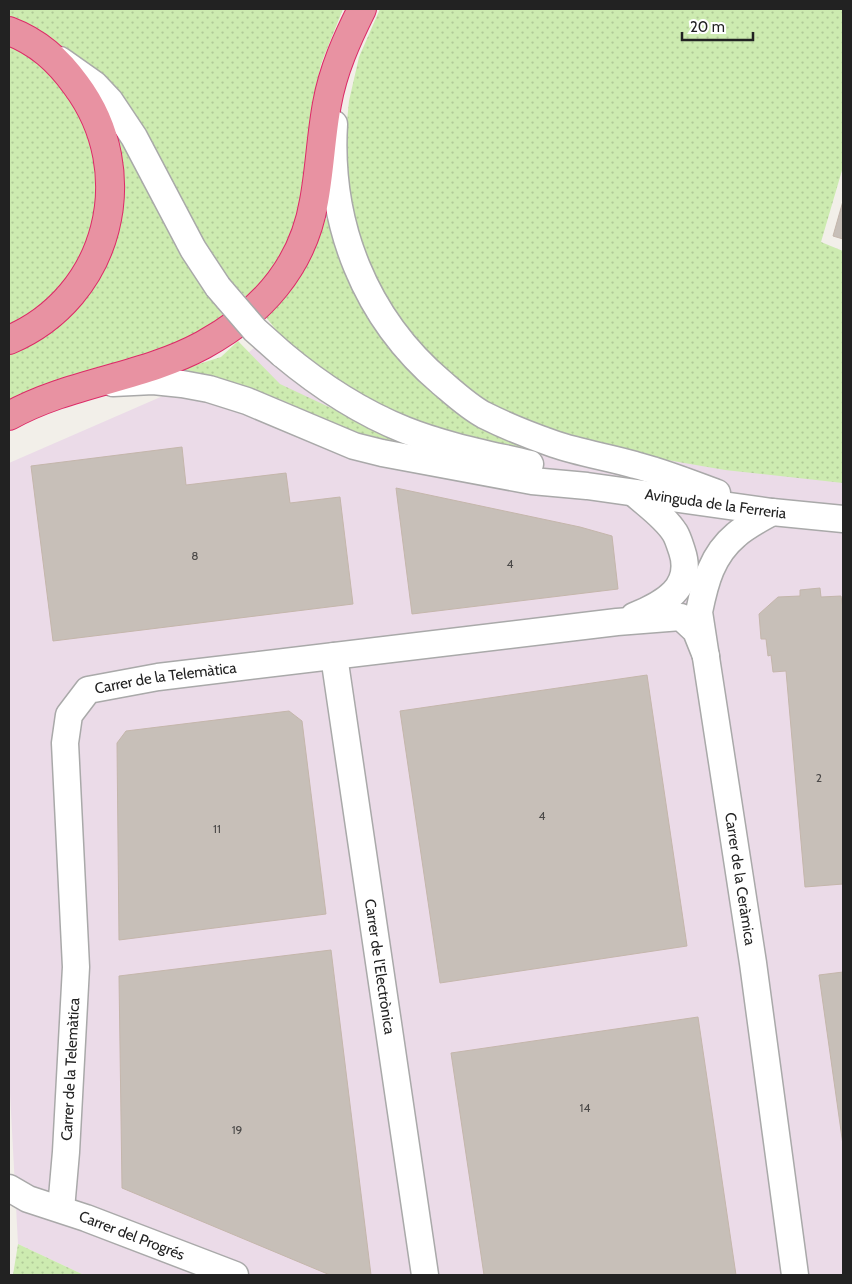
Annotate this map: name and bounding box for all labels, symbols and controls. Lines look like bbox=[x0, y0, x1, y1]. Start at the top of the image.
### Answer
scale bar bbox=[682, 10, 753, 42]
text: 20 m bbox=[690, 18, 725, 36]
street label: Avinguda de la Ferreria bbox=[644, 485, 788, 522]
house number: 8 bbox=[191, 548, 199, 563]
house number: 4 bbox=[507, 556, 514, 571]
street label: Carrer de la Telemàtica bbox=[93, 659, 238, 698]
house number: 2 bbox=[816, 770, 822, 785]
house number: 4 bbox=[539, 808, 546, 823]
street label: Carrer de la Ceràmica bbox=[721, 811, 759, 947]
house number: 11 bbox=[213, 821, 221, 836]
street label: Carrer de l'Electrònica bbox=[361, 898, 399, 1036]
street label: Carrer de la Telemàtica bbox=[58, 997, 83, 1141]
house number: 14 bbox=[580, 1100, 590, 1115]
house number: 19 bbox=[232, 1122, 243, 1137]
street label: Carrer del Progrés bbox=[77, 1207, 187, 1264]

